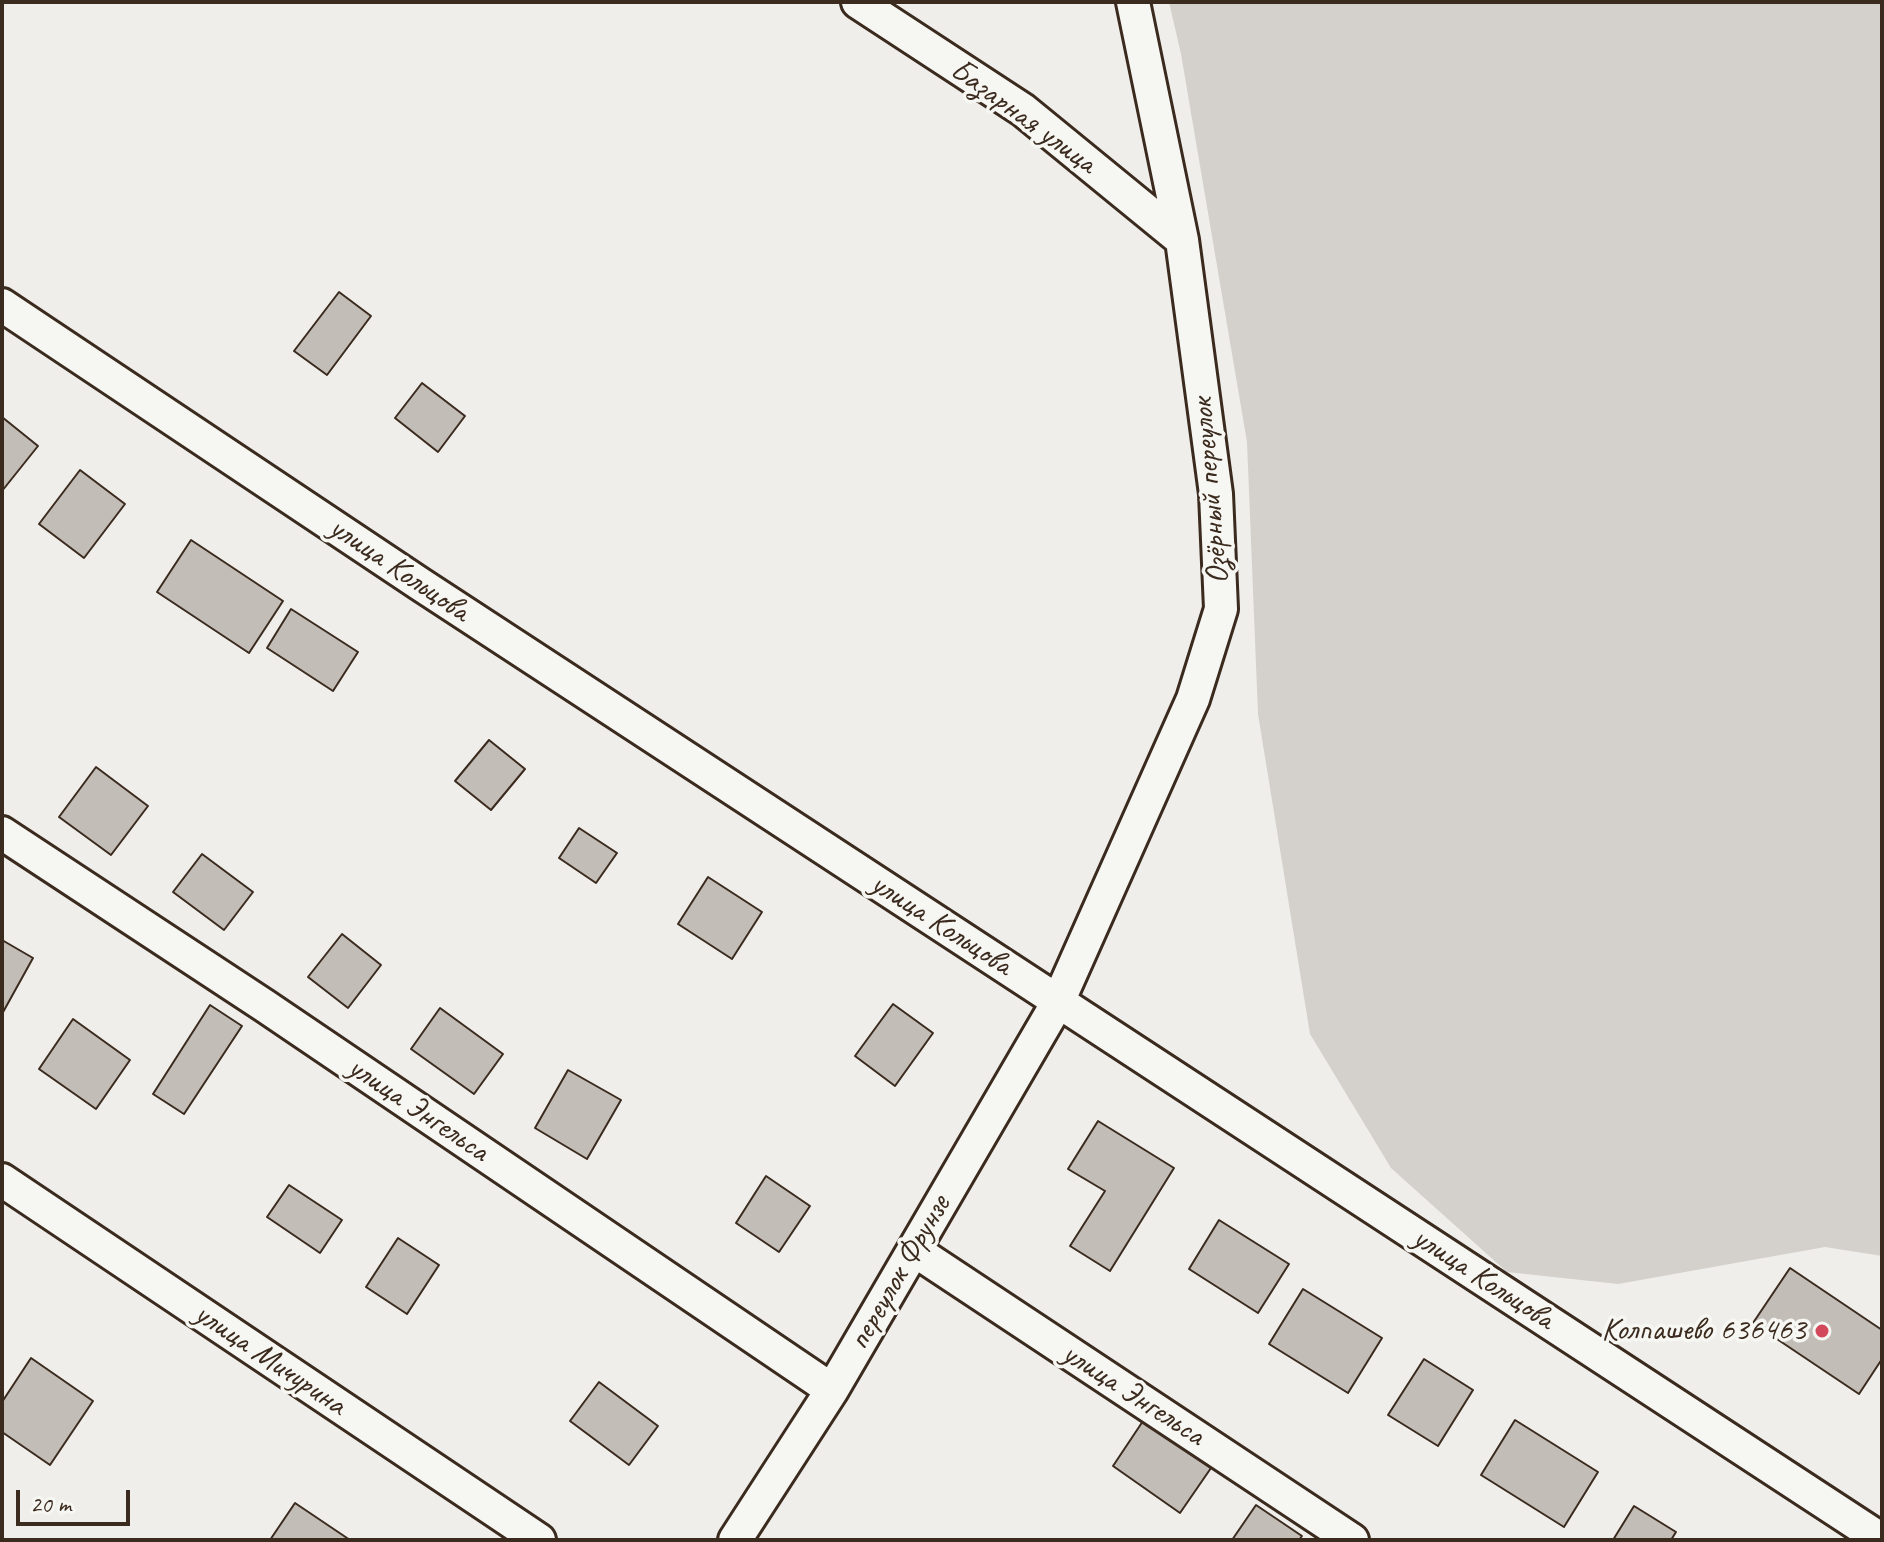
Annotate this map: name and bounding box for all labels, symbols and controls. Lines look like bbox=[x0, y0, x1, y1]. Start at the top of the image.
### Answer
street label: Базарная улица bbox=[942, 51, 1104, 183]
street label: Озёрный переулок bbox=[1184, 396, 1238, 586]
street label: улица Кольцова bbox=[322, 509, 476, 631]
street label: улица Кольцова bbox=[863, 865, 1019, 985]
street label: улица Энгельса bbox=[340, 1049, 496, 1171]
street label: переулок Фрунзе bbox=[840, 1189, 960, 1357]
street label: улица Кольцова bbox=[1405, 1219, 1561, 1339]
street label: улица Мичурина bbox=[187, 1295, 353, 1425]
place label: Колпашево 636463 bbox=[1602, 1312, 1806, 1350]
marker: Колпашево 636463 bbox=[1813, 1322, 1831, 1340]
street label: улица Энгельса bbox=[1055, 1335, 1211, 1455]
scale bar bbox=[20, 1474, 134, 1524]
text: 20 m bbox=[30, 1489, 71, 1519]

